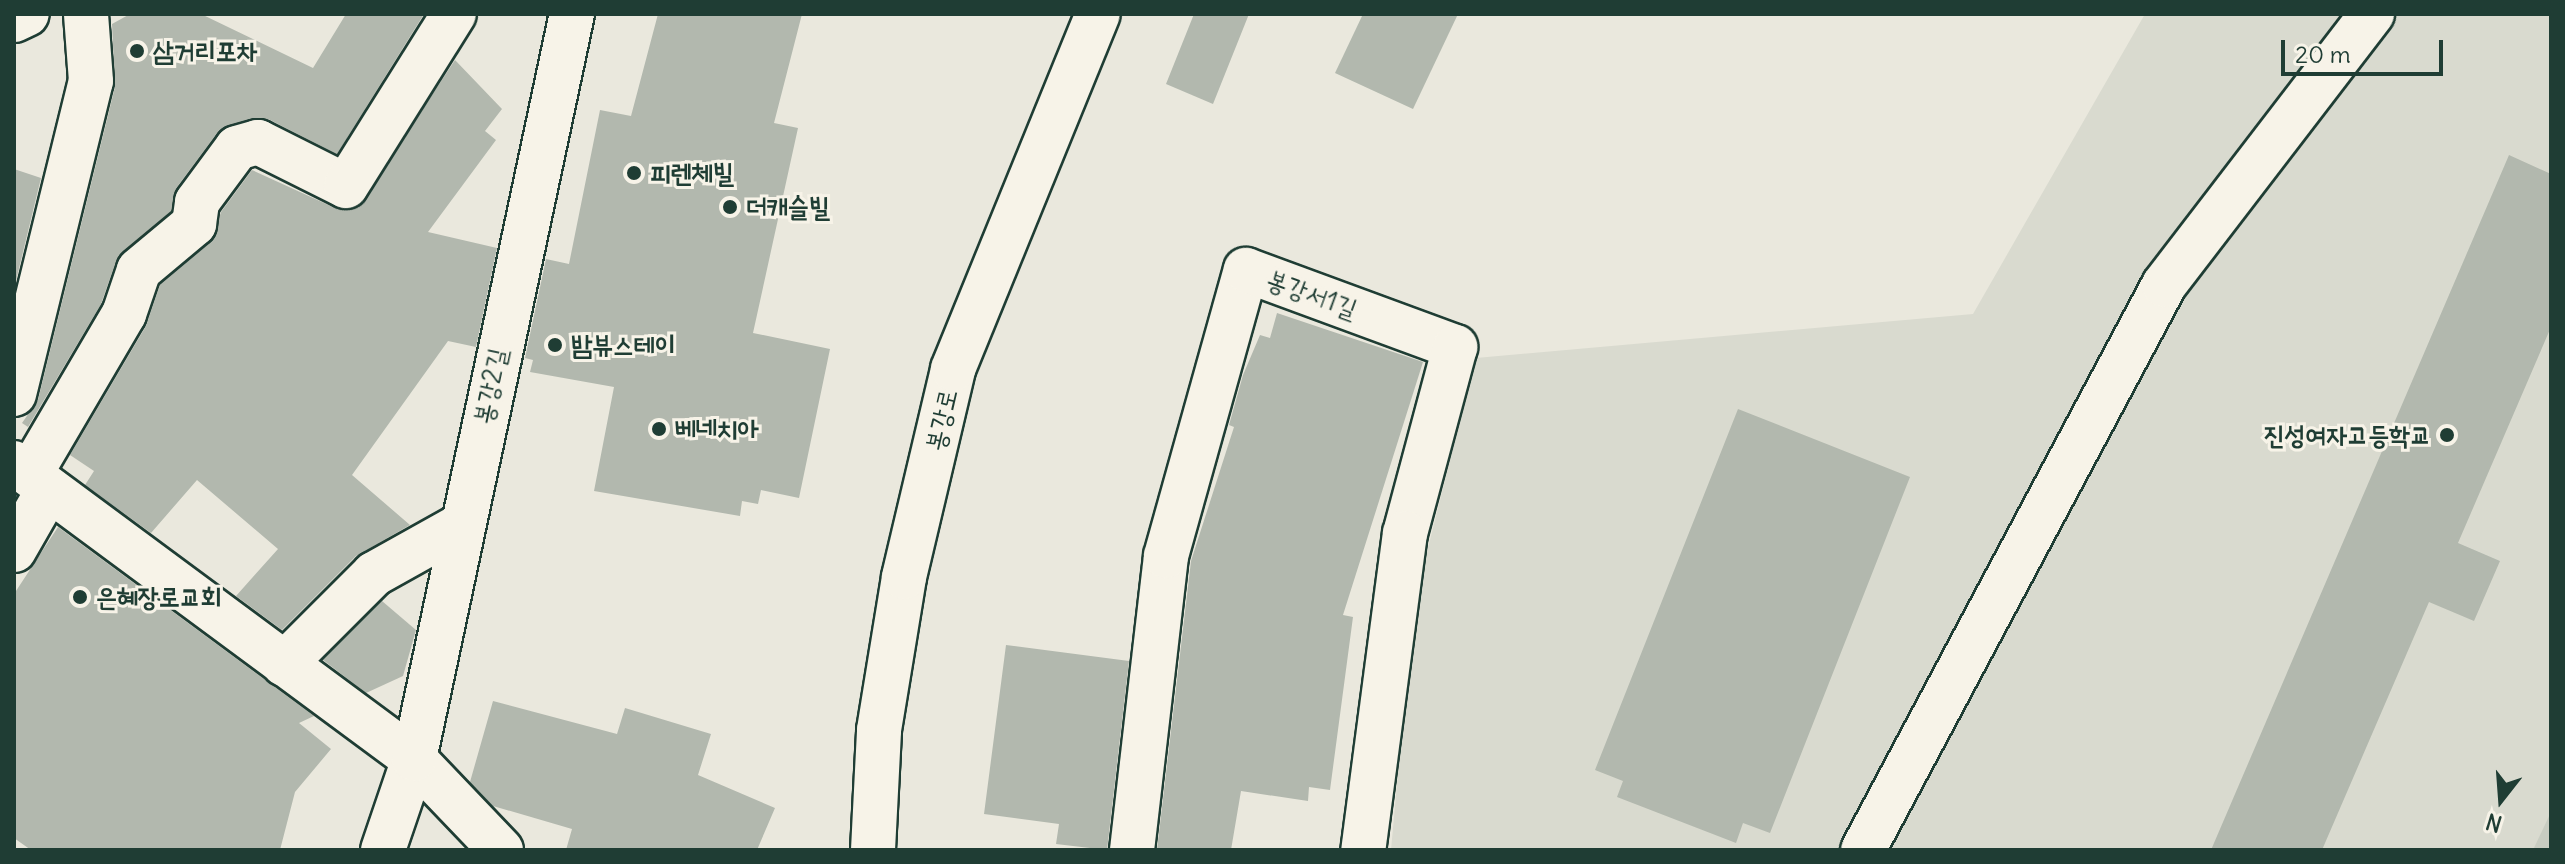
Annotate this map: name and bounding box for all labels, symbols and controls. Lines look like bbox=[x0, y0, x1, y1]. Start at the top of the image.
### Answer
scale bar bbox=[2285, 24, 2447, 74]
place label: 삼거리포차 bbox=[153, 35, 258, 67]
text: 20 m bbox=[2295, 39, 2351, 69]
marker: 삼거리포차 bbox=[128, 42, 146, 60]
place label: 피렌체빌 bbox=[650, 157, 734, 189]
marker: 피렌체빌 bbox=[625, 164, 643, 182]
place label: 더캐슬빌 bbox=[746, 191, 830, 223]
marker: 더캐슬빌 bbox=[721, 198, 739, 216]
street label: 봉강서1길 bbox=[1262, 263, 1362, 325]
place label: 밤뷰스테이 bbox=[571, 329, 676, 361]
marker: 밤뷰스테이 bbox=[546, 336, 564, 354]
street label: 봉강2길 bbox=[467, 345, 513, 427]
street label: 봉강로 bbox=[919, 386, 963, 454]
place label: 베네치아 bbox=[675, 413, 759, 445]
place label: 진성여자고등학교 bbox=[2264, 419, 2431, 451]
marker: 베네치아 bbox=[650, 420, 668, 438]
marker: 진성여자고등학교 bbox=[2438, 426, 2456, 444]
place label: 은혜장로교회 bbox=[96, 581, 222, 613]
marker: 은혜장로교회 bbox=[71, 588, 89, 606]
north arrow bbox=[2461, 760, 2541, 840]
text: N bbox=[2483, 807, 2505, 839]

